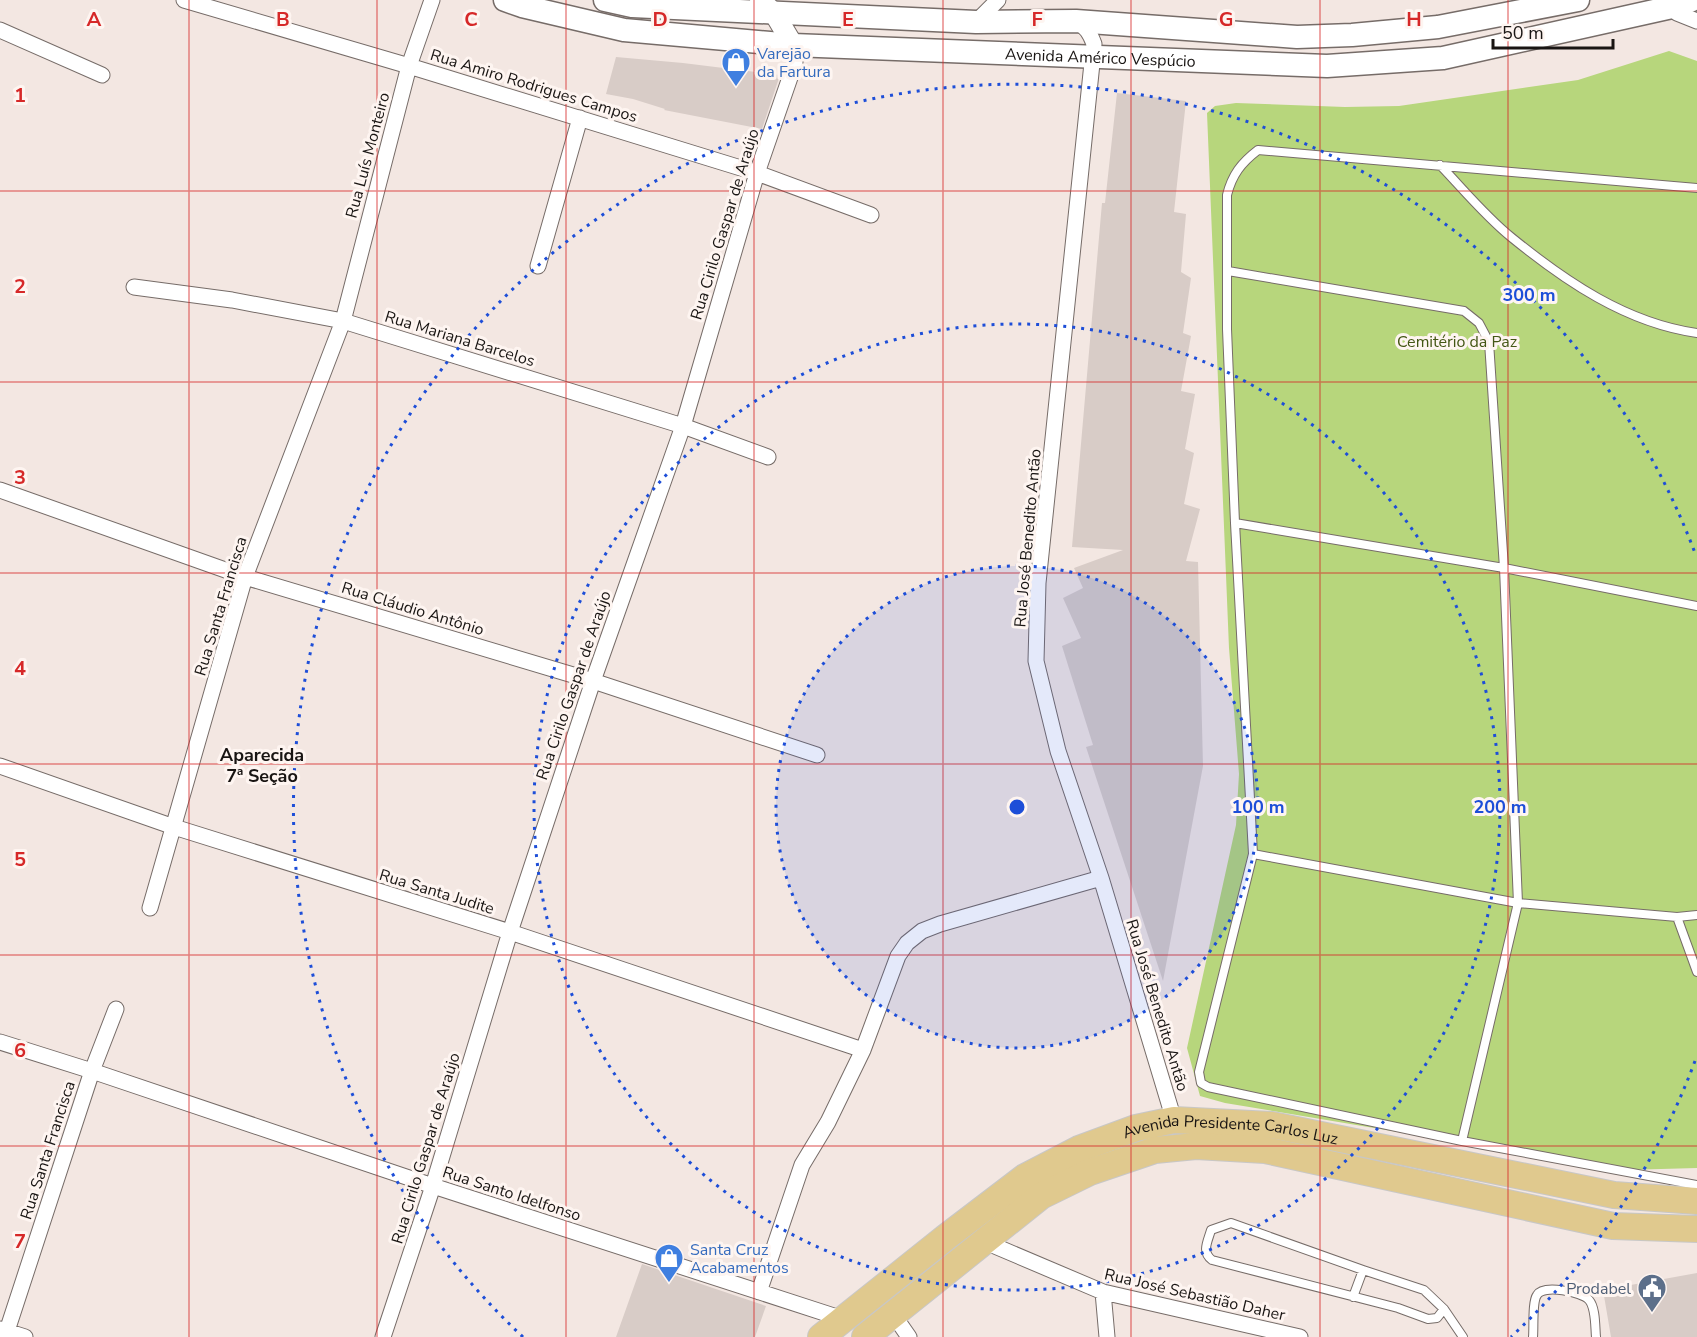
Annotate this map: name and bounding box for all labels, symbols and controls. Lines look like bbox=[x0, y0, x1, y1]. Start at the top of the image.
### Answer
text: A bbox=[87, 6, 102, 33]
text: B bbox=[276, 6, 290, 33]
text: C bbox=[464, 6, 478, 33]
text: D bbox=[652, 6, 668, 33]
text: E bbox=[842, 6, 854, 33]
text: F bbox=[1031, 6, 1043, 33]
text: G bbox=[1219, 6, 1233, 33]
text: H bbox=[1406, 6, 1422, 33]
scale bar bbox=[1493, 12, 1613, 50]
text: 50 m bbox=[1502, 21, 1544, 45]
place label: Varejão da Fartura bbox=[756, 43, 831, 83]
street label: Avenida Américo Vespúcio bbox=[1004, 43, 1196, 73]
street label: Rua Amiro Rodrigues Campos bbox=[427, 44, 640, 128]
shop icon: Varejão da Fartura bbox=[720, 46, 752, 88]
text: 1 bbox=[14, 82, 26, 109]
street label: Rua Luís Monteiro bbox=[341, 90, 395, 221]
street label: Rua Cirilo Gaspar de Araújo bbox=[685, 126, 765, 323]
text: 2 bbox=[14, 273, 26, 300]
text: 300 m bbox=[1502, 283, 1556, 307]
street label: Rua Mariana Barcelos bbox=[382, 306, 538, 372]
park label: Cemitério da Paz bbox=[1397, 331, 1517, 353]
street label: Rua José Benedito Antão bbox=[1009, 448, 1047, 628]
text: 3 bbox=[14, 464, 26, 491]
street label: Rua Santa Francisca bbox=[189, 534, 253, 679]
street label: Rua Cláudio Antônio bbox=[339, 577, 487, 641]
street label: Rua Cirilo Gaspar de Araújo bbox=[531, 588, 617, 783]
text: 4 bbox=[14, 655, 26, 682]
district label: Aparecida 7ª Seção bbox=[220, 743, 304, 788]
text: 100 m bbox=[1231, 795, 1285, 819]
text: 200 m bbox=[1473, 795, 1527, 819]
centre of rings bbox=[1007, 797, 1027, 817]
text: 5 bbox=[14, 846, 26, 873]
street label: Rua Santa Judite bbox=[377, 864, 497, 920]
street label: Rua José Benedito Antão bbox=[1120, 917, 1194, 1094]
text: 6 bbox=[14, 1037, 26, 1064]
street label: Rua Cirilo Gaspar de Araújo bbox=[386, 1050, 466, 1247]
street label: Rua Santa Francisca bbox=[15, 1078, 81, 1222]
street label: Avenida Presidente Carlos Luz bbox=[1119, 1110, 1340, 1150]
street label: Rua Santo Idelfonso bbox=[440, 1161, 584, 1227]
text: 7 bbox=[14, 1228, 26, 1255]
place label: Santa Cruz Acabamentos bbox=[690, 1239, 789, 1279]
shop icon: Santa Cruz Acabamentos bbox=[653, 1242, 685, 1284]
street label: Rua José Sebastião Daher bbox=[1102, 1263, 1288, 1327]
public building icon: Prodabel bbox=[1636, 1272, 1668, 1314]
place label: Prodabel bbox=[1566, 1278, 1631, 1300]

